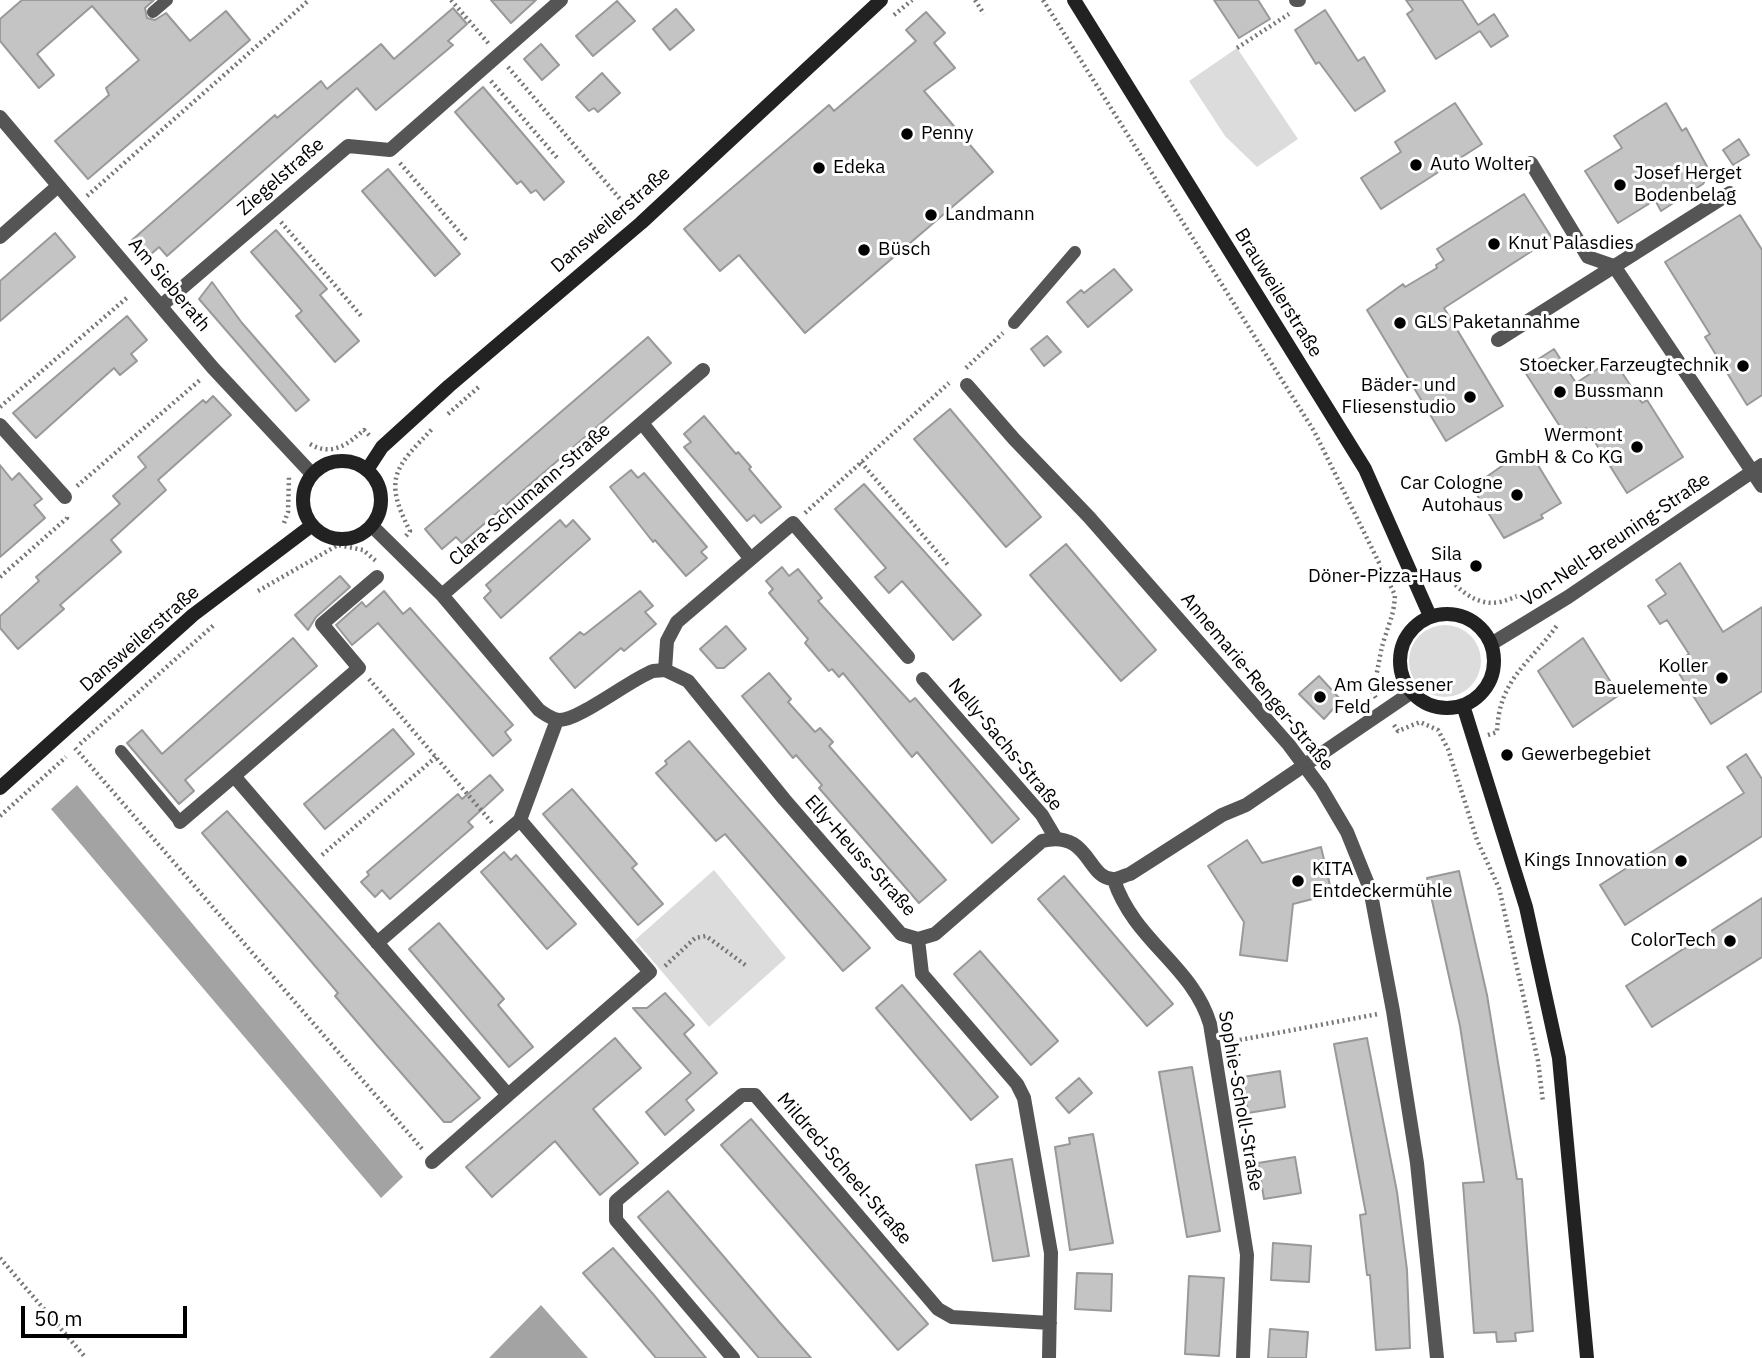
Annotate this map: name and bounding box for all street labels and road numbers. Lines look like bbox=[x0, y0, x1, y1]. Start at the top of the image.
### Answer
street label: Ziegelstraße bbox=[233, 133, 329, 221]
street label: Dansweilerstraße bbox=[547, 162, 675, 278]
street label: Brauweilerstraße bbox=[1229, 224, 1327, 362]
street label: Am Sieberath bbox=[123, 233, 215, 337]
street label: Clara-Schumann-Straße bbox=[445, 419, 615, 571]
street label: Von-Nell-Breuning-Straße bbox=[1517, 468, 1715, 612]
street label: Dansweilerstraße bbox=[76, 581, 204, 697]
street label: Annemarie-Renger-Straße bbox=[1176, 588, 1338, 776]
street label: Nelly-Sachs-Straße bbox=[943, 674, 1067, 816]
street label: Elly-Heuss-Straße bbox=[800, 791, 920, 921]
street label: Sophie-Scholl-Straße bbox=[1213, 1009, 1267, 1193]
street label: Mildred-Scheel-Straße bbox=[772, 1088, 916, 1250]

